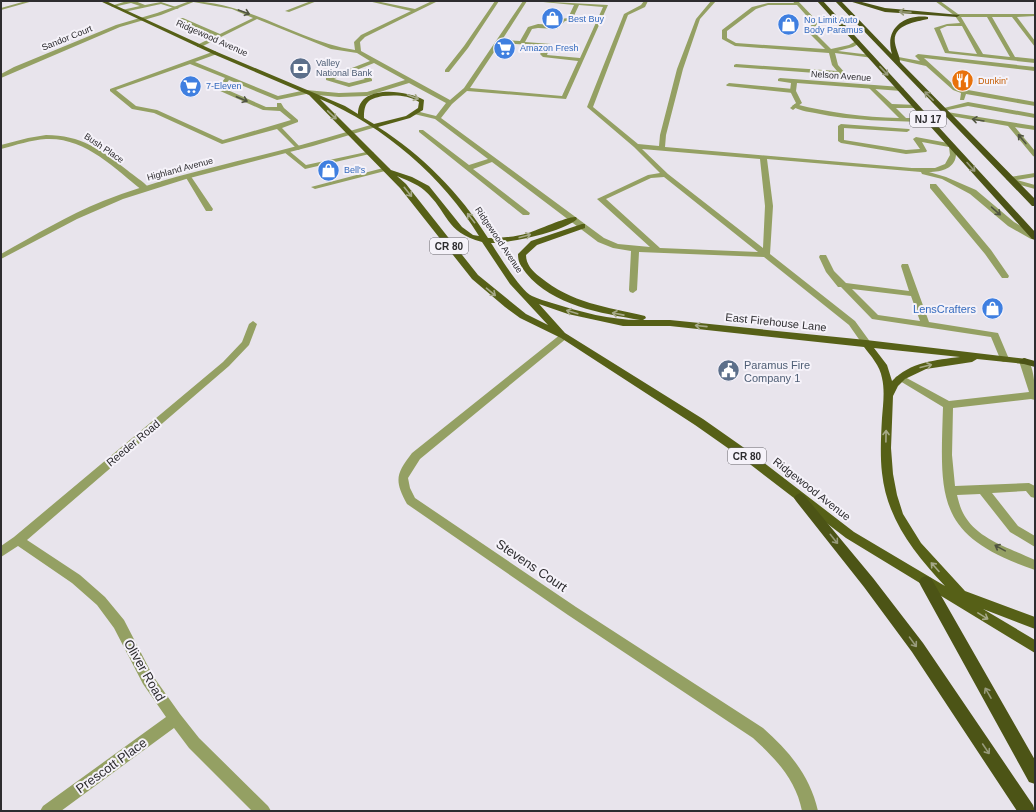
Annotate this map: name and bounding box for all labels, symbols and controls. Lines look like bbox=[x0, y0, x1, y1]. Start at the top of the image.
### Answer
shop icon: Best Buy bbox=[540, 6, 566, 32]
one-way arrow bbox=[899, 8, 912, 15]
one-way arrow bbox=[237, 9, 249, 17]
shop icon: No Limit Auto Body Paramus bbox=[776, 12, 802, 38]
place label: Best Buy bbox=[568, 14, 605, 24]
place label: No Limit Auto Body Paramus bbox=[804, 15, 864, 35]
street label: Ridgewood Avenue bbox=[175, 18, 249, 58]
street label: Sandor Court bbox=[40, 23, 94, 53]
supermarket icon: Amazon Fresh bbox=[492, 35, 518, 61]
place label: Amazon Fresh bbox=[520, 43, 579, 53]
bank icon: Valley National Bank bbox=[288, 55, 314, 81]
place label: Valley National Bank bbox=[316, 58, 373, 78]
one-way arrow bbox=[879, 66, 889, 76]
restaurant icon: Dunkin' bbox=[950, 68, 976, 94]
street label: Nelson Avenue bbox=[811, 69, 871, 83]
supermarket icon: 7-Eleven bbox=[178, 73, 204, 99]
place label: Dunkin' bbox=[978, 76, 1008, 86]
place label: 7-Eleven bbox=[206, 81, 242, 91]
one-way arrow bbox=[925, 91, 934, 101]
one-way arrow bbox=[406, 94, 418, 102]
one-way arrow bbox=[236, 96, 248, 103]
one-way arrow bbox=[327, 110, 337, 120]
road number: NJ 17 bbox=[910, 111, 946, 127]
one-way arrow bbox=[972, 116, 985, 124]
street label: Bush Place bbox=[82, 131, 126, 165]
one-way arrow bbox=[1017, 134, 1026, 144]
street label: Highland Avenue bbox=[146, 155, 214, 183]
shop icon: Bell's bbox=[315, 157, 341, 183]
one-way arrow bbox=[967, 162, 976, 172]
place label: Bell's bbox=[344, 165, 366, 175]
one-way arrow bbox=[404, 187, 413, 198]
street label: Ridgewood Avenue bbox=[473, 205, 525, 275]
one-way arrow bbox=[991, 207, 1002, 216]
one-way arrow bbox=[467, 212, 475, 223]
one-way arrow bbox=[518, 232, 531, 239]
road number: CR 80 bbox=[430, 238, 468, 254]
one-way arrow bbox=[486, 287, 496, 296]
shop icon: LensCrafters bbox=[979, 296, 1005, 322]
place label: LensCrafters bbox=[913, 303, 976, 315]
one-way arrow bbox=[566, 308, 579, 315]
one-way arrow bbox=[611, 309, 624, 317]
street label: East Firehouse Lane bbox=[725, 311, 827, 333]
one-way arrow bbox=[695, 323, 708, 330]
public building icon: Paramus Fire Company 1 bbox=[715, 358, 741, 384]
place label: Paramus Fire Company 1 bbox=[744, 359, 810, 384]
one-way arrow bbox=[919, 362, 932, 370]
street label: Reeder Road bbox=[104, 417, 162, 469]
one-way arrow bbox=[882, 430, 890, 443]
road number: CR 80 bbox=[728, 448, 766, 464]
street label: Ridgewood Avenue bbox=[771, 455, 853, 523]
one-way arrow bbox=[829, 533, 838, 544]
street label: Stevens Court bbox=[493, 536, 570, 595]
one-way arrow bbox=[994, 543, 1006, 551]
one-way arrow bbox=[930, 562, 939, 572]
one-way arrow bbox=[977, 613, 989, 621]
one-way arrow bbox=[909, 636, 917, 647]
street label: Oliver Road bbox=[121, 637, 168, 704]
one-way arrow bbox=[983, 687, 991, 699]
street label: Prescott Place bbox=[73, 735, 150, 796]
one-way arrow bbox=[982, 744, 990, 755]

